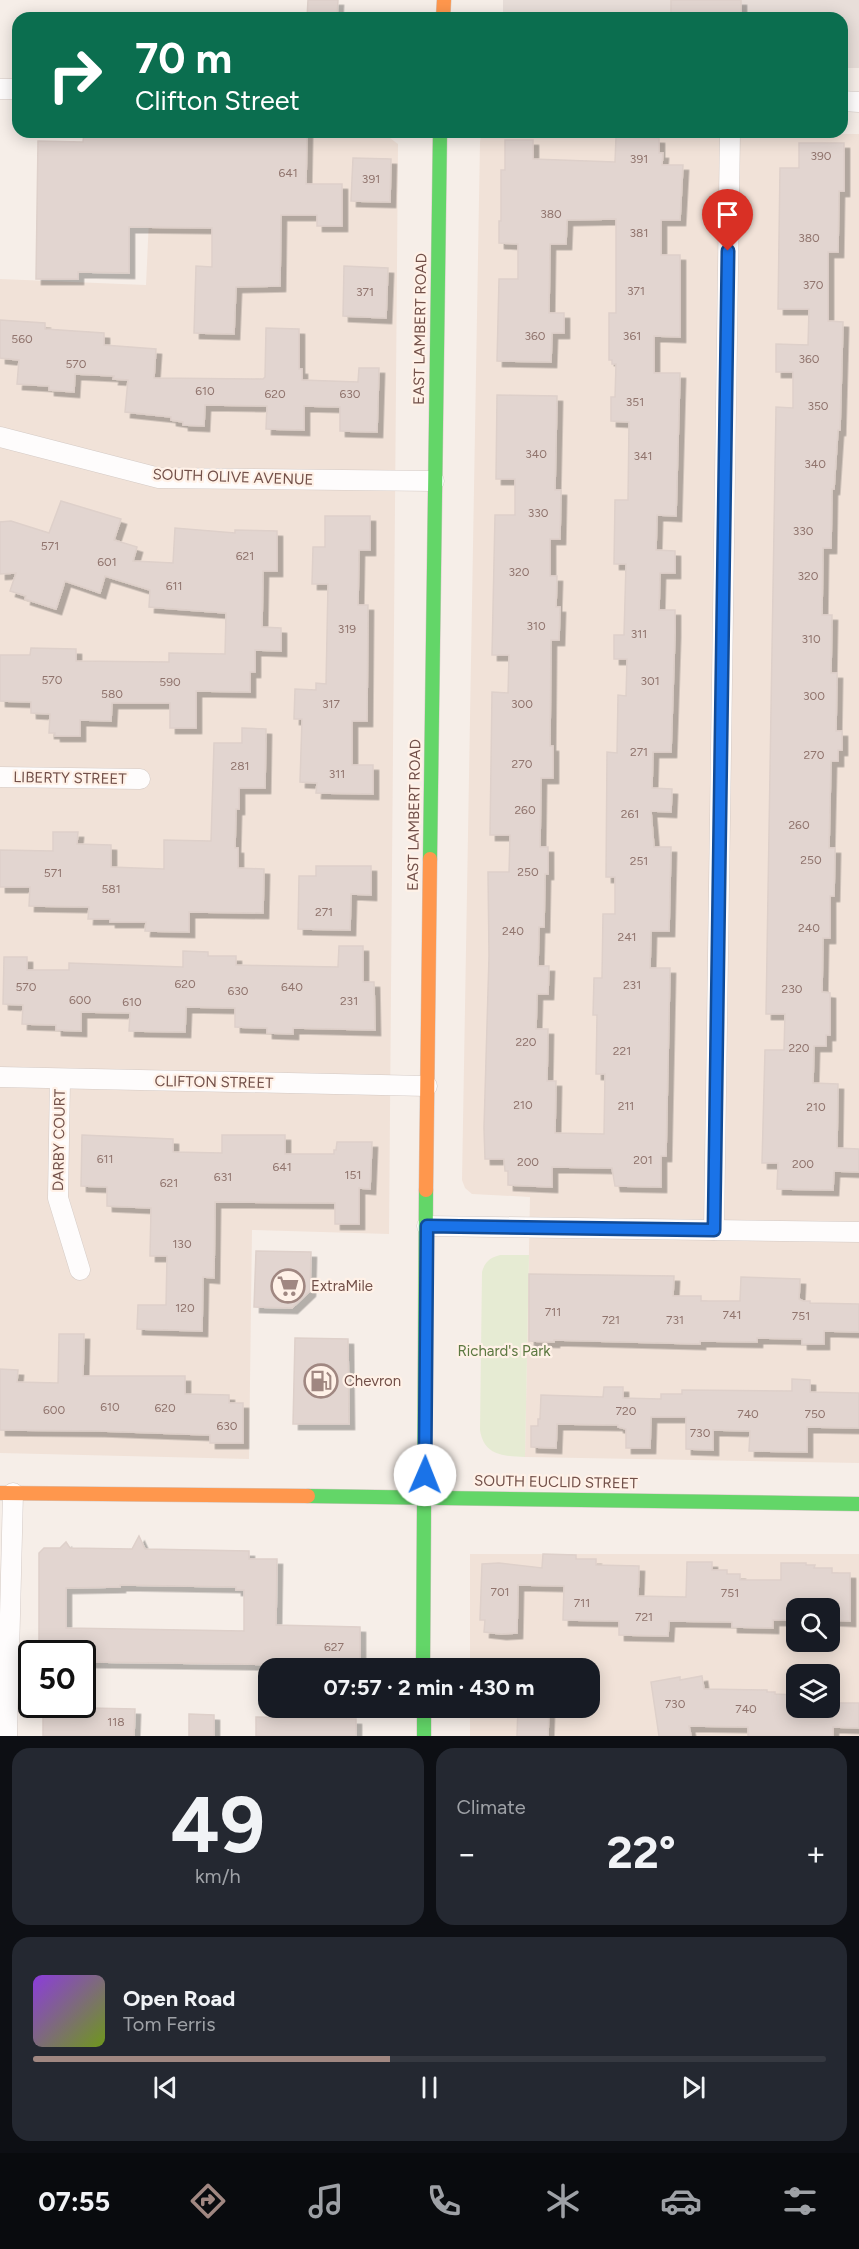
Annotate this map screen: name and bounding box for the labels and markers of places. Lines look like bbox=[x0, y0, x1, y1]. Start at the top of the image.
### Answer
pin bbox=[702, 189, 753, 251]
supermarket icon: ExtraMile bbox=[270, 1268, 306, 1304]
place label: ExtraMile bbox=[311, 1277, 373, 1295]
fuel station icon: Chevron bbox=[303, 1363, 339, 1399]
place label: Chevron bbox=[344, 1372, 401, 1390]

